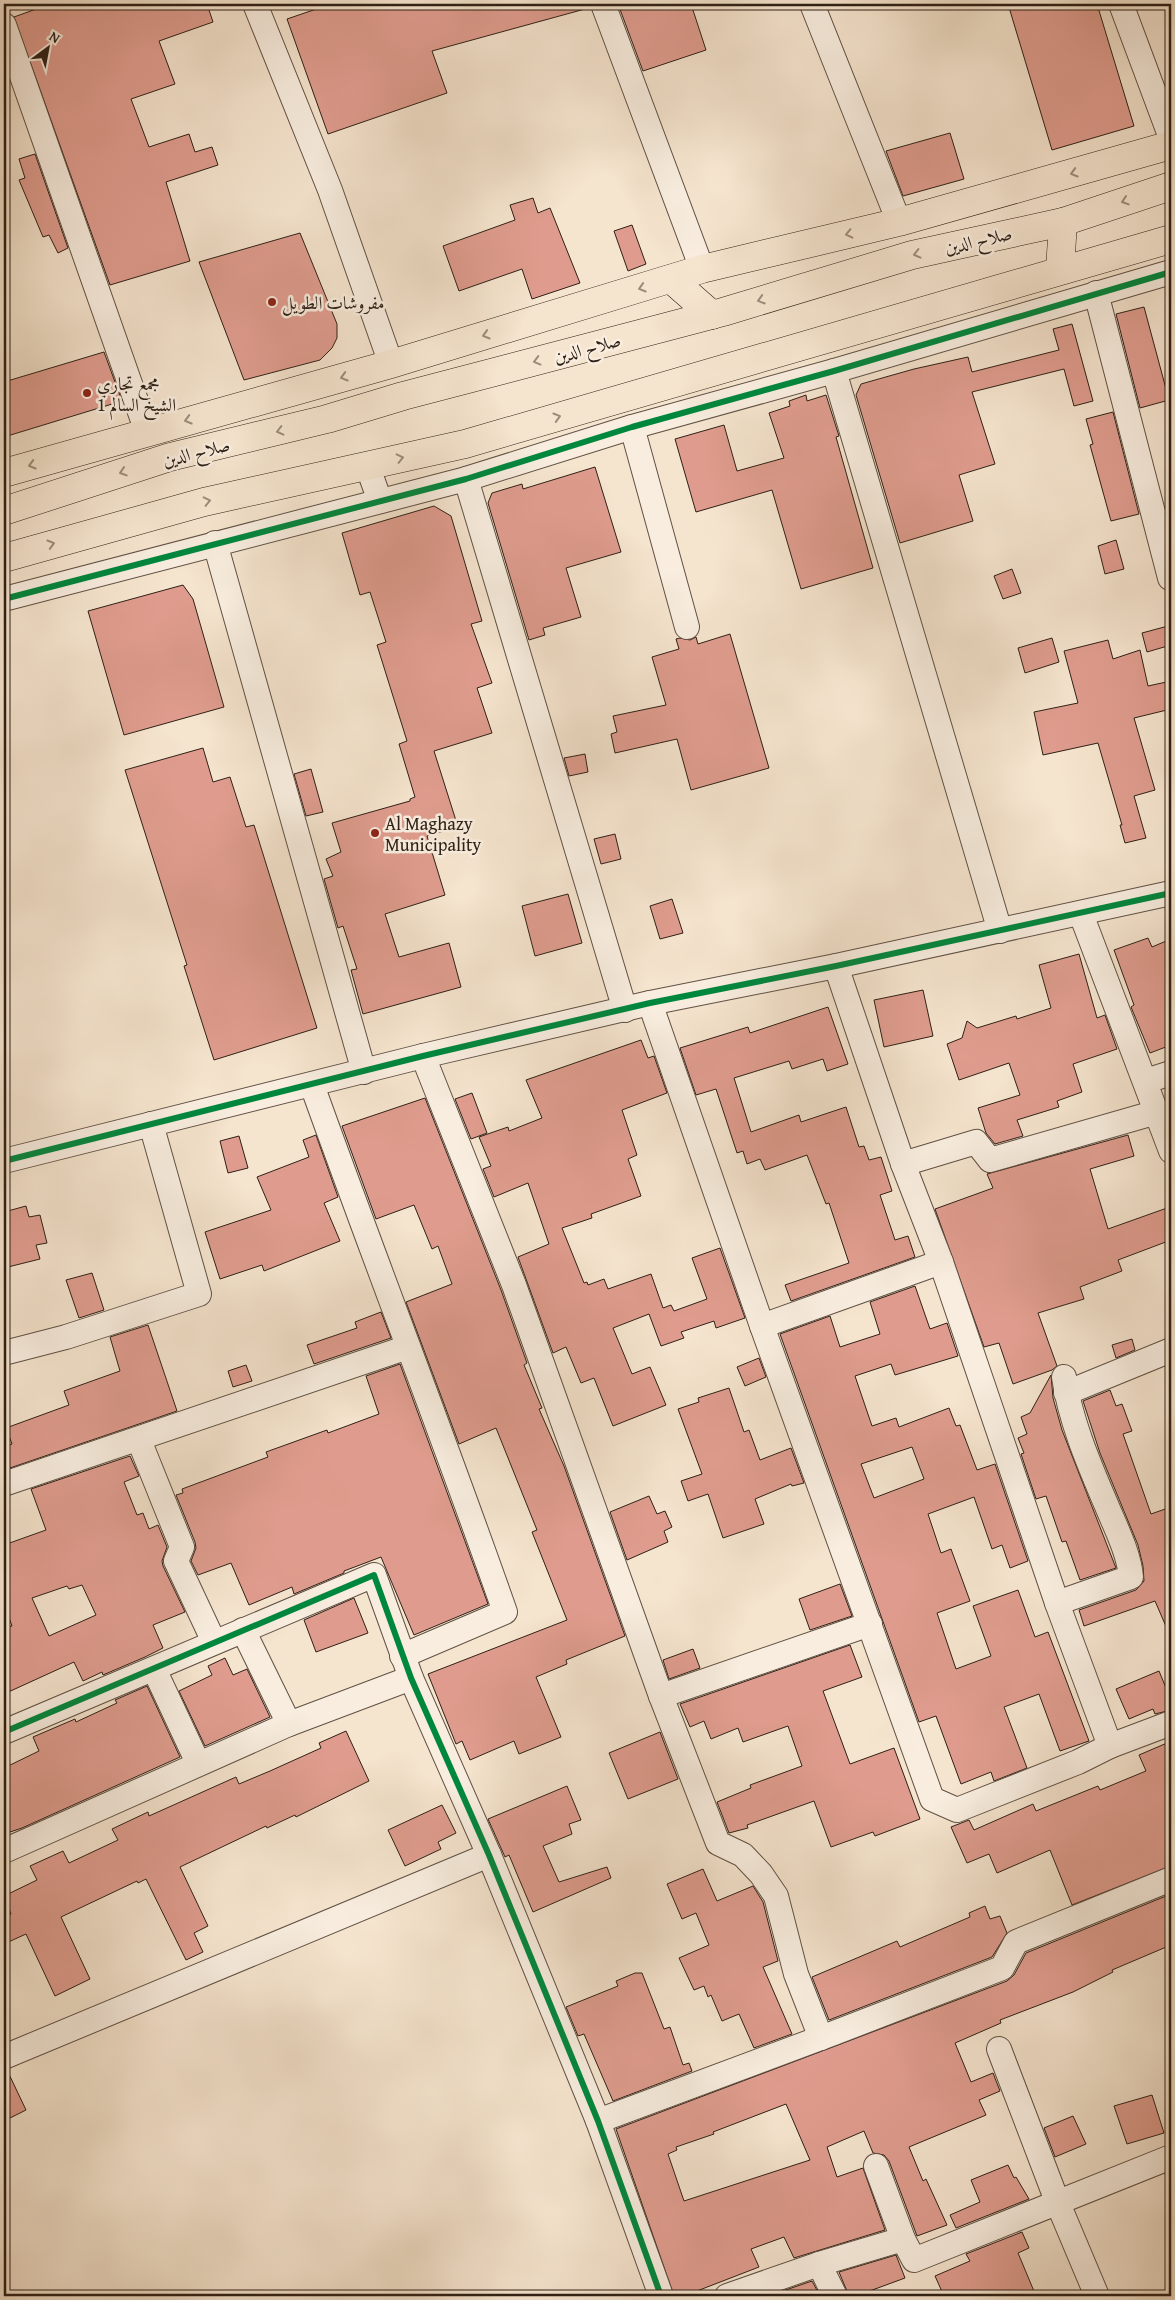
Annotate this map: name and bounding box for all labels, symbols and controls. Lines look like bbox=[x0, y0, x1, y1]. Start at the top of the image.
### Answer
north arrow bbox=[22, 22, 72, 72]
text: N bbox=[46, 26, 65, 48]
one-way arrow bbox=[1070, 167, 1078, 177]
one-way arrow bbox=[1121, 196, 1130, 206]
street label: صلاح الدين bbox=[941, 219, 1015, 264]
one-way arrow bbox=[846, 228, 854, 238]
one-way arrow bbox=[912, 248, 921, 259]
one-way arrow bbox=[638, 282, 646, 292]
place label: مفروشات الطويل bbox=[282, 289, 385, 316]
one-way arrow bbox=[757, 295, 766, 305]
marker: مفروشات الطويل bbox=[266, 296, 278, 308]
street label: صلاح الدين bbox=[550, 326, 625, 373]
one-way arrow bbox=[482, 330, 491, 340]
one-way arrow bbox=[532, 355, 541, 366]
place label: مجمع تجاري الشيخ السالم 1 bbox=[97, 370, 176, 421]
one-way arrow bbox=[340, 371, 349, 382]
marker: مجمع تجاري الشيخ السالم 1 bbox=[81, 387, 93, 399]
one-way arrow bbox=[553, 412, 561, 422]
one-way arrow bbox=[184, 415, 192, 425]
one-way arrow bbox=[275, 425, 284, 436]
street label: صلاح الدين bbox=[159, 431, 233, 476]
one-way arrow bbox=[396, 453, 405, 464]
one-way arrow bbox=[28, 460, 36, 470]
one-way arrow bbox=[119, 467, 128, 477]
one-way arrow bbox=[203, 496, 212, 507]
one-way arrow bbox=[46, 540, 54, 550]
place label: Al Maghazy Municipality bbox=[385, 810, 481, 858]
marker: Al Maghazy Municipality bbox=[369, 827, 381, 839]

